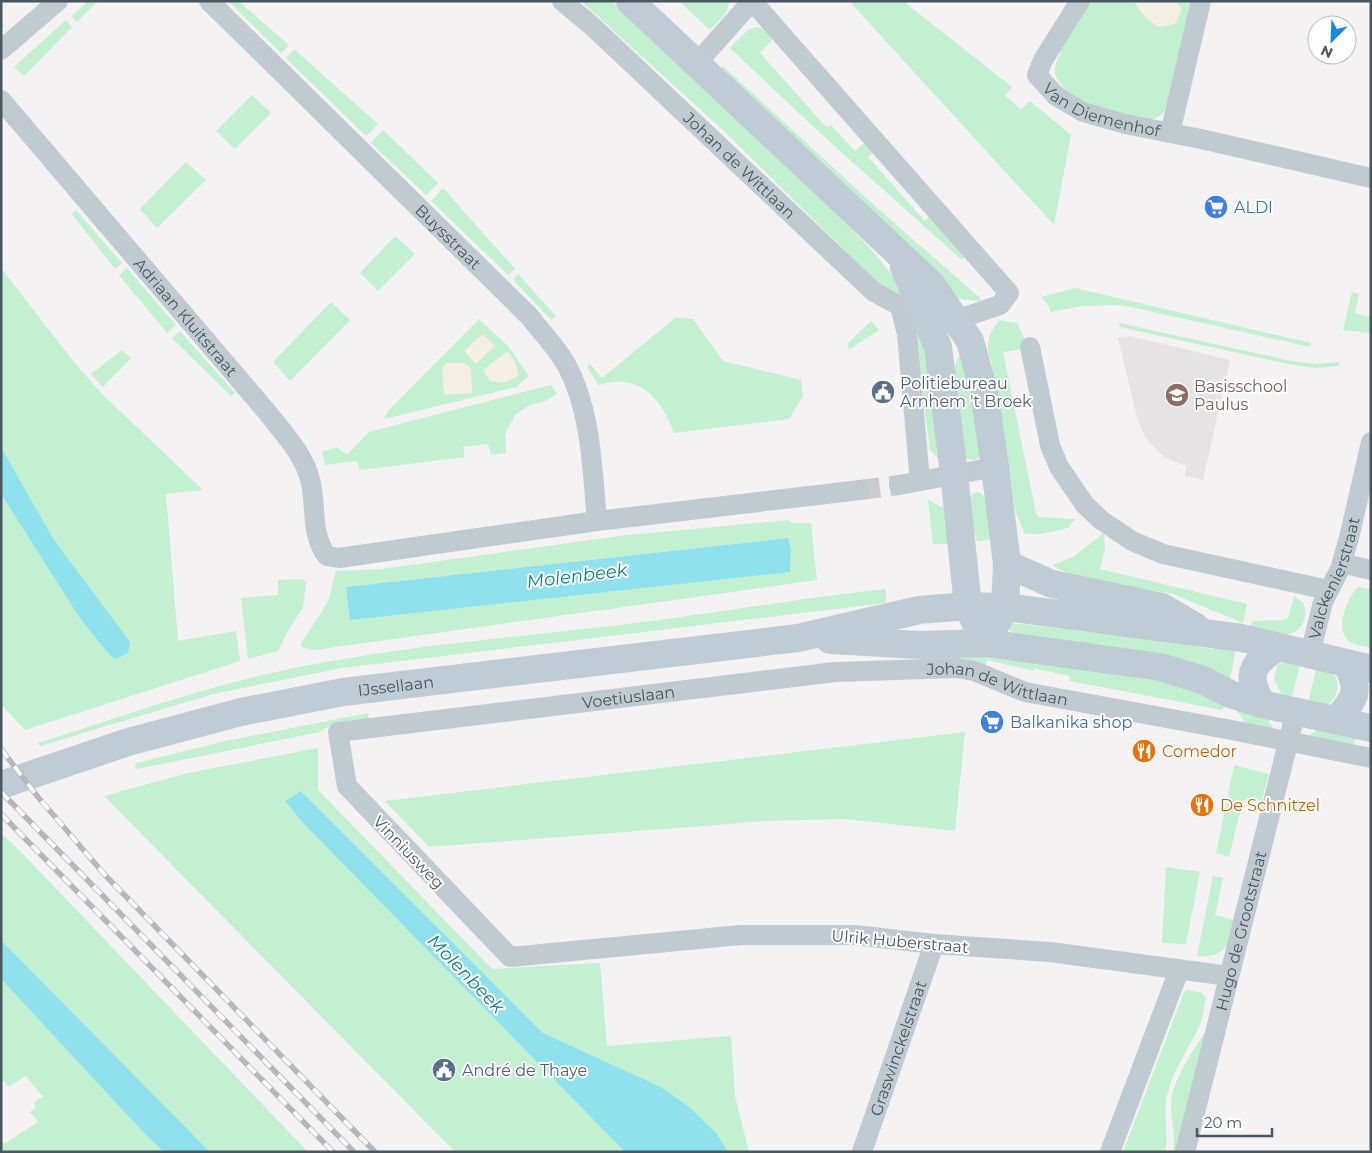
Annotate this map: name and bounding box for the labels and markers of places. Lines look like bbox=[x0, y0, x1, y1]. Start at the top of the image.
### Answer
supermarket icon: ALDI bbox=[1203, 194, 1229, 220]
place label: ALDI bbox=[1234, 198, 1273, 217]
place label: Politiebureau Arnhem 't Broek bbox=[900, 374, 1032, 411]
place label: Basisschool Paulus bbox=[1194, 377, 1287, 414]
public building icon: Politiebureau Arnhem 't Broek bbox=[870, 379, 896, 405]
school or university icon: Basisschool Paulus bbox=[1164, 382, 1190, 408]
supermarket icon: Balkanika shop bbox=[979, 709, 1005, 735]
place label: Balkanika shop bbox=[1010, 713, 1132, 732]
restaurant icon: Comedor bbox=[1131, 738, 1157, 764]
place label: Comedor bbox=[1162, 742, 1237, 761]
restaurant icon: De Schnitzel bbox=[1189, 792, 1215, 818]
place label: De Schnitzel bbox=[1220, 796, 1320, 815]
public building icon: André de Thaye bbox=[431, 1057, 457, 1083]
place label: André de Thaye bbox=[462, 1061, 587, 1080]

